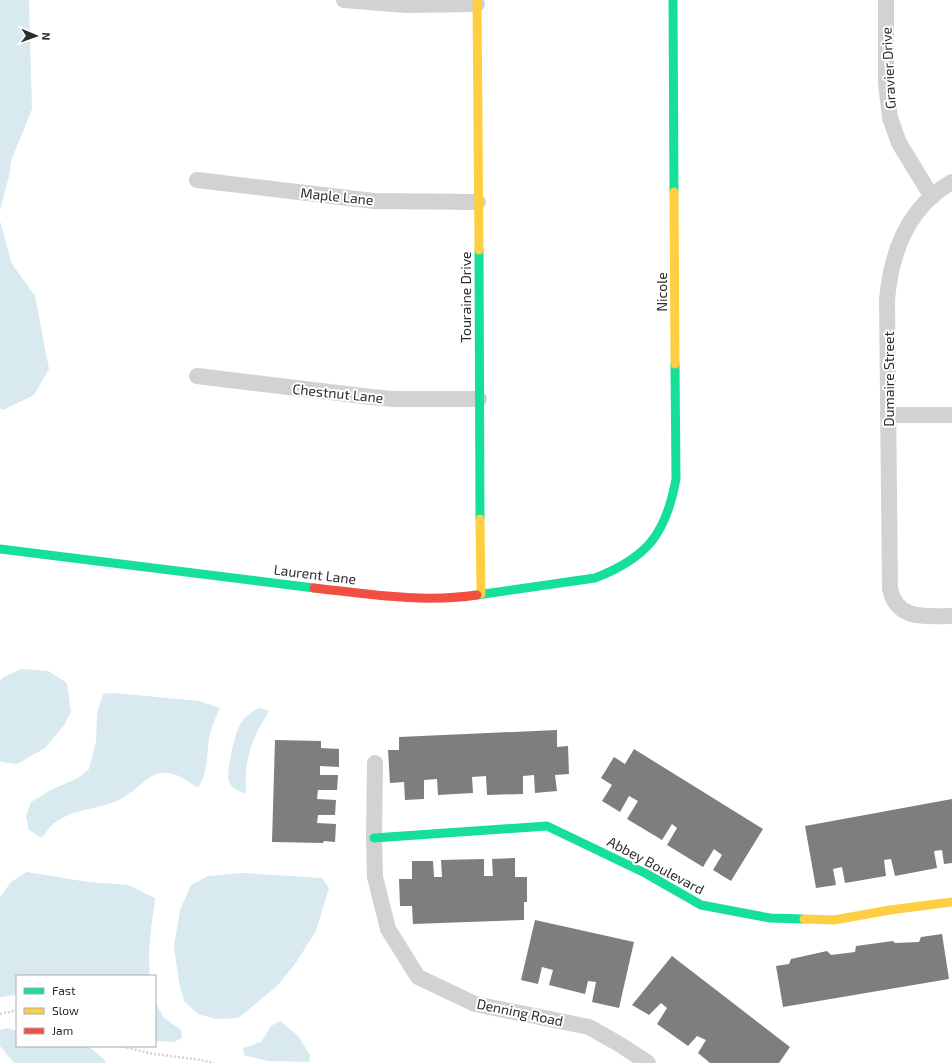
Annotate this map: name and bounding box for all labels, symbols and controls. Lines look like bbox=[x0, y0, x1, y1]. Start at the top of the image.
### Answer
north arrow bbox=[16, 16, 56, 56]
street label: Gravier Drive bbox=[877, 27, 899, 109]
text: N bbox=[40, 32, 53, 41]
street label: Maple Lane bbox=[300, 184, 374, 208]
street label: Touraine Drive bbox=[457, 251, 474, 343]
street label: Nicole bbox=[653, 272, 670, 312]
street label: Dumaire Street bbox=[880, 331, 897, 427]
street label: Chestnut Lane bbox=[292, 380, 384, 406]
street label: Laurent Lane bbox=[273, 561, 357, 587]
street label: Abbey Boulevard bbox=[605, 832, 707, 898]
legend bbox=[16, 975, 156, 1047]
text: Fast bbox=[52, 983, 76, 997]
street label: Denning Road bbox=[475, 995, 565, 1029]
text: Slow bbox=[52, 1003, 79, 1017]
text: Jam bbox=[52, 1023, 73, 1037]

